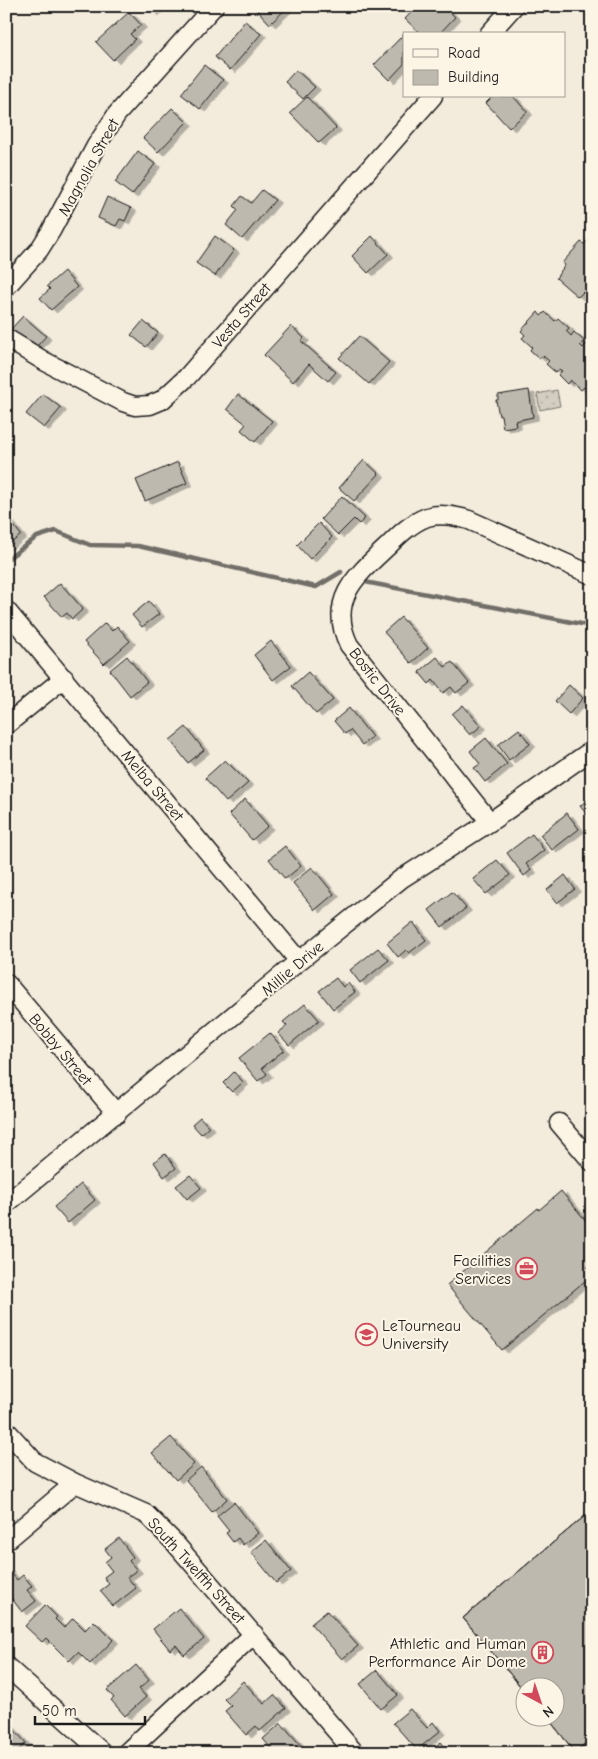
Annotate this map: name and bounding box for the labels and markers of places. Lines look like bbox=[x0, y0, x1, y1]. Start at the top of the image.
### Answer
place label: Facilities Services bbox=[453, 1252, 511, 1288]
office icon: Facilities Services bbox=[515, 1257, 539, 1281]
place label: LeTourneau University bbox=[382, 1317, 461, 1353]
school or university icon: LeTourneau University bbox=[354, 1322, 378, 1346]
place label: Athletic and Human Performance Air Dome bbox=[369, 1635, 526, 1671]
building icon: Athletic and Human Performance Air Dome bbox=[530, 1640, 554, 1664]

